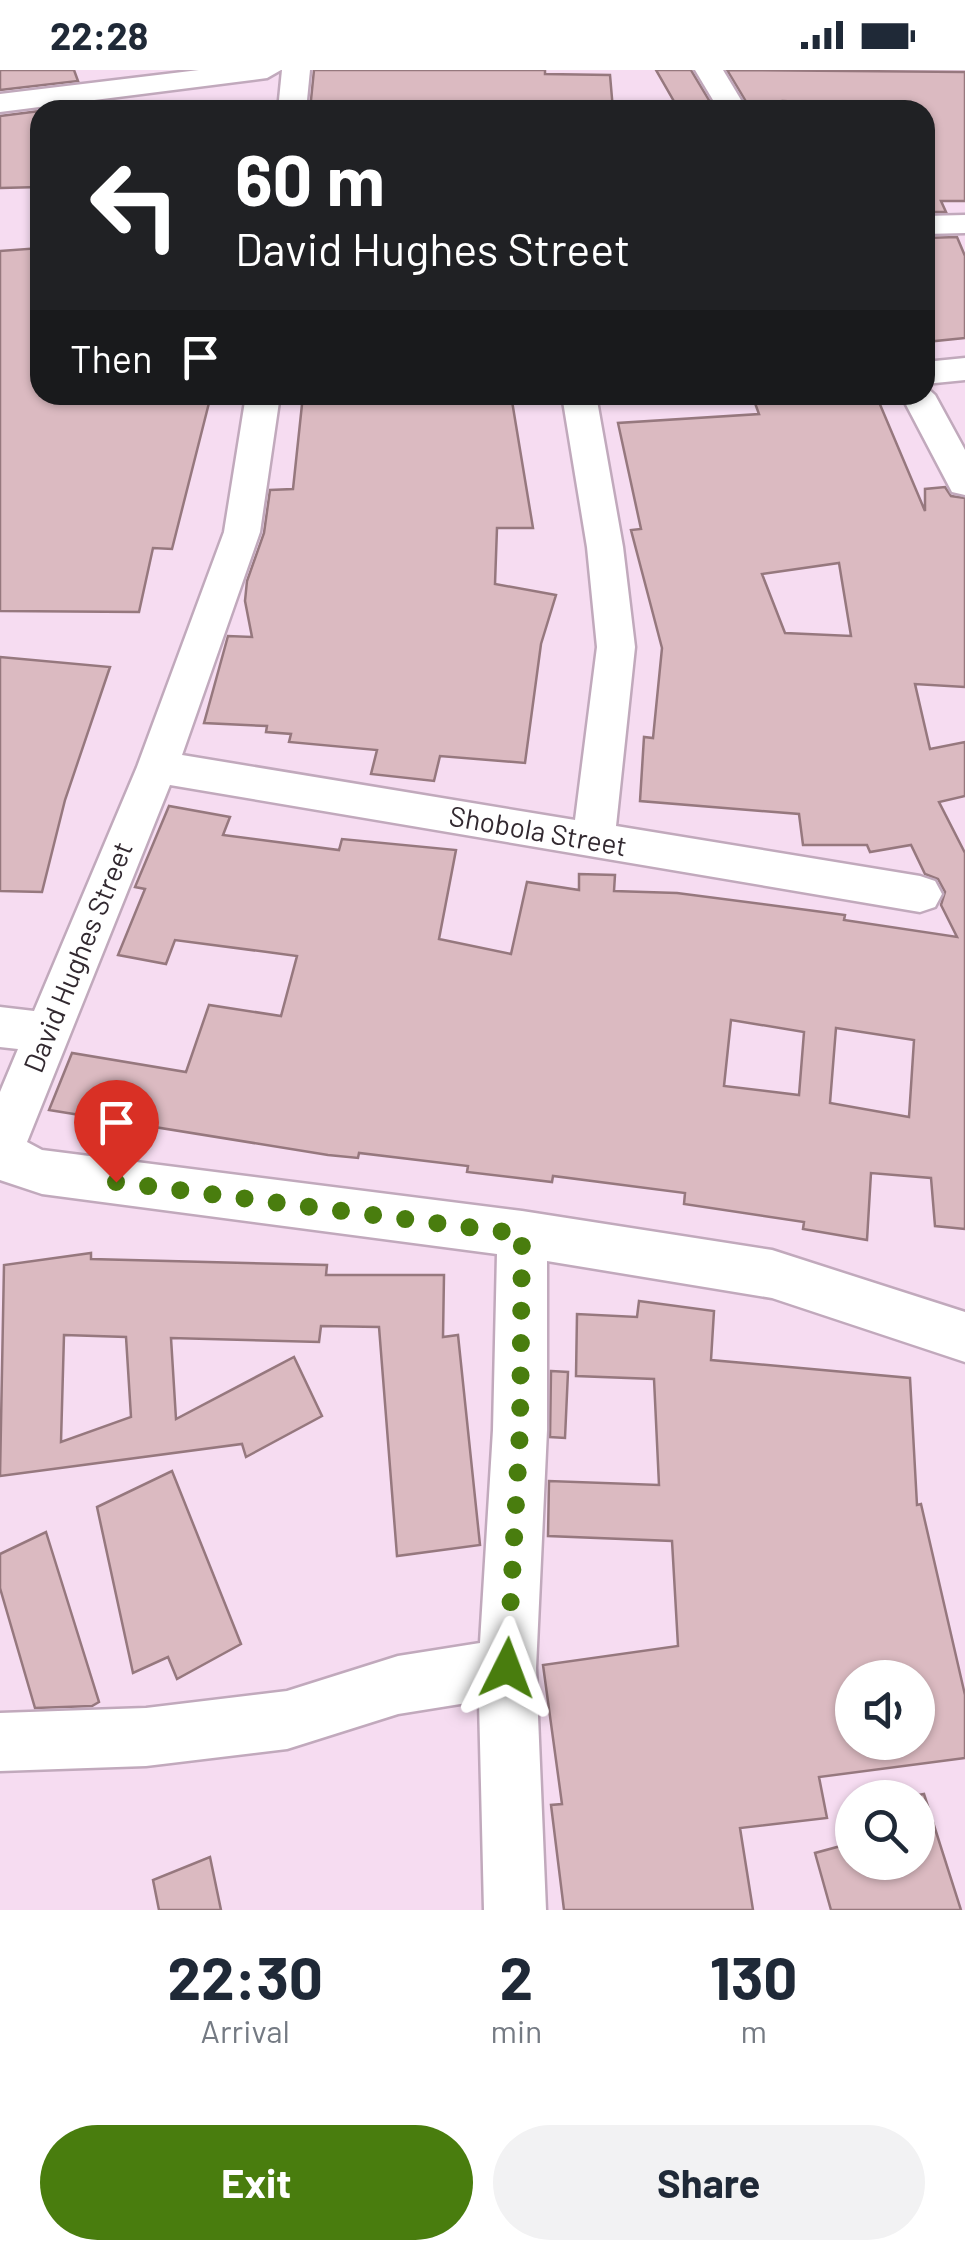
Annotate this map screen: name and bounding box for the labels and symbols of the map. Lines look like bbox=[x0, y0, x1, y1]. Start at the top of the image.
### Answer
street label: Shobola Street bbox=[447, 798, 630, 862]
street label: David Hughes Street bbox=[15, 836, 139, 1077]
pin bbox=[74, 1080, 159, 1183]
position arrow bbox=[455, 1616, 559, 1720]

